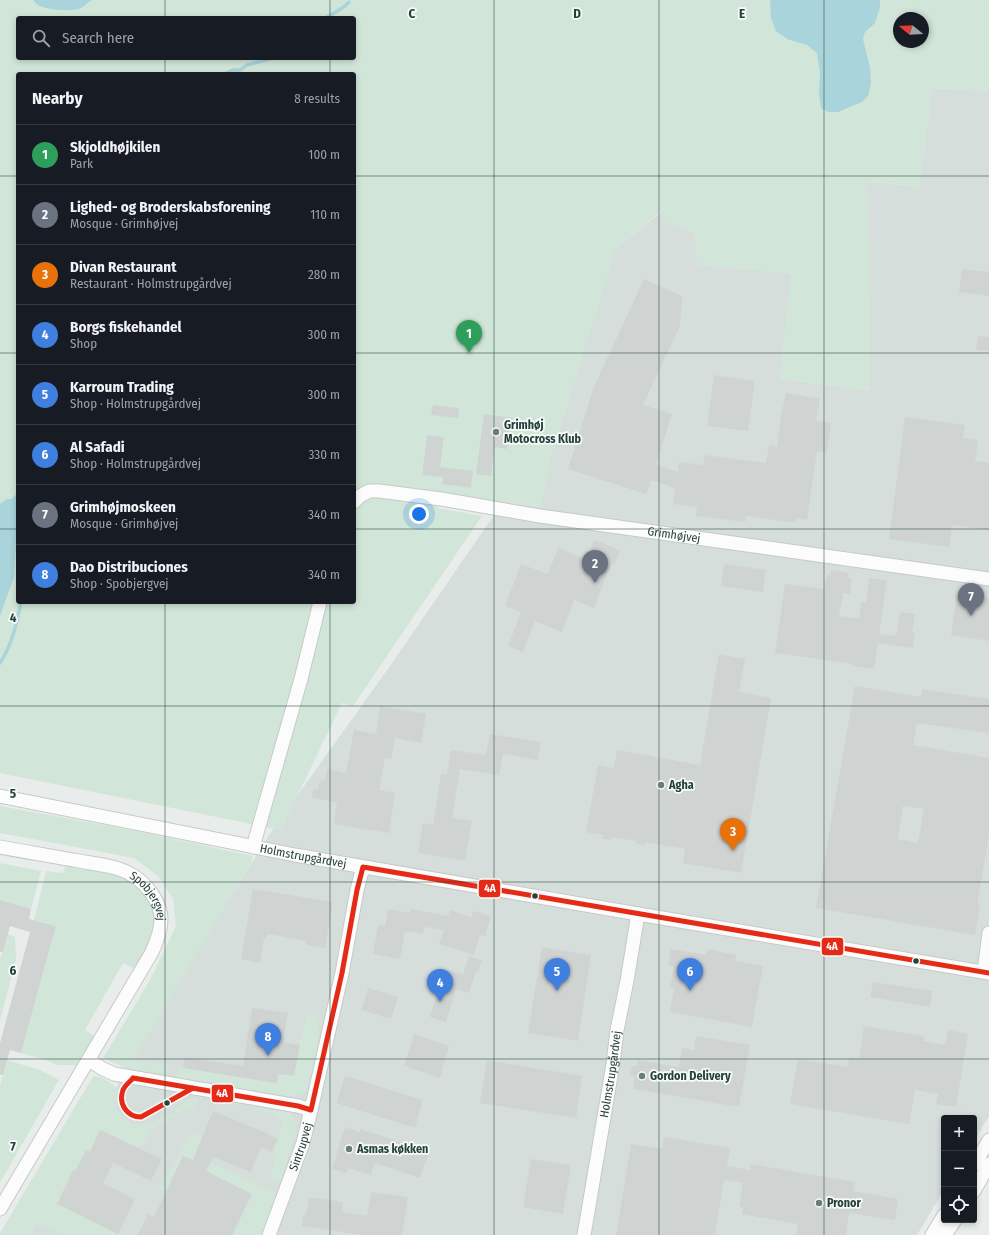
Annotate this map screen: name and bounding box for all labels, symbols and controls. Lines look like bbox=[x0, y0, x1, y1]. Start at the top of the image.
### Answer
text: C bbox=[409, 6, 416, 21]
text: D bbox=[573, 6, 581, 21]
text: E bbox=[739, 6, 745, 21]
north arrow bbox=[893, 12, 929, 48]
search box bbox=[16, 16, 356, 60]
icon: search bbox=[30, 27, 52, 49]
text: Search here bbox=[62, 29, 134, 47]
text: Nearby bbox=[32, 88, 83, 109]
text: 8 results bbox=[294, 91, 340, 106]
text: Skjoldhøjkilen bbox=[70, 138, 160, 156]
text: 1 bbox=[42, 147, 48, 162]
text: 100 m bbox=[308, 147, 340, 162]
text: Park bbox=[70, 156, 93, 171]
text: Lighed- og Broderskabsforening bbox=[70, 198, 271, 216]
text: 2 bbox=[42, 207, 48, 222]
text: 110 m bbox=[310, 207, 340, 222]
text: Mosque · Grimhøjvej bbox=[70, 216, 178, 231]
text: Divan Restaurant bbox=[70, 258, 176, 276]
text: 3 bbox=[42, 267, 48, 282]
text: 280 m bbox=[308, 267, 340, 282]
text: Restaurant · Holmstrupgårdvej bbox=[70, 276, 232, 291]
text: Borgs fiskehandel bbox=[70, 318, 182, 336]
pin: 1 bbox=[456, 320, 482, 353]
text: 4 bbox=[42, 327, 48, 342]
text: 300 m bbox=[308, 327, 340, 342]
text: Shop bbox=[70, 336, 97, 351]
text: Karroum Trading bbox=[70, 378, 174, 396]
text: 5 bbox=[42, 387, 48, 402]
text: 300 m bbox=[308, 387, 340, 402]
text: Shop · Holmstrupgårdvej bbox=[70, 396, 201, 411]
place label: Grimhøj Motocross Klub bbox=[504, 418, 582, 446]
marker: Grimhøj Motocross Klub bbox=[491, 427, 501, 437]
text: Al Safadi bbox=[70, 438, 125, 456]
text: 6 bbox=[42, 447, 48, 462]
text: 330 m bbox=[308, 447, 340, 462]
text: Shop · Holmstrupgårdvej bbox=[70, 456, 201, 471]
text: Grimhøjmoskeen bbox=[70, 498, 176, 516]
your location bbox=[409, 504, 429, 524]
text: 7 bbox=[42, 507, 48, 522]
text: 340 m bbox=[308, 507, 340, 522]
text: Mosque · Grimhøjvej bbox=[70, 516, 178, 531]
street label: Grimhøjvej bbox=[647, 524, 701, 545]
pin: 2 bbox=[582, 550, 608, 583]
text: Dao Distribuciones bbox=[70, 558, 188, 576]
text: 8 bbox=[42, 567, 48, 582]
text: 340 m bbox=[308, 567, 340, 582]
text: Shop · Spobjergvej bbox=[70, 576, 169, 591]
pin: 7 bbox=[958, 583, 984, 616]
text: 4 bbox=[10, 610, 17, 625]
place label: Agha bbox=[668, 778, 694, 792]
marker: Agha bbox=[656, 780, 666, 790]
text: 5 bbox=[10, 786, 16, 801]
pin: 3 bbox=[720, 818, 746, 851]
street label: Holmstrupgårdvej bbox=[259, 841, 347, 871]
street label: Spobjergvej bbox=[127, 868, 168, 921]
line badge: 4A bbox=[478, 879, 501, 898]
text: 4A bbox=[484, 882, 497, 895]
unlabelled marker bbox=[530, 891, 540, 901]
line badge: 4A bbox=[821, 937, 844, 956]
text: 4A bbox=[826, 940, 839, 953]
unlabelled marker bbox=[911, 956, 921, 966]
pin: 5 bbox=[544, 958, 570, 991]
pin: 6 bbox=[677, 958, 703, 991]
text: 6 bbox=[10, 963, 17, 978]
pin: 4 bbox=[427, 969, 453, 1002]
pin: 8 bbox=[255, 1023, 281, 1056]
street label: Holmstrupgårdvej bbox=[597, 1030, 624, 1119]
place label: Gordon Delivery bbox=[650, 1069, 731, 1083]
marker: Gordon Delivery bbox=[637, 1071, 647, 1081]
line badge: 4A bbox=[211, 1084, 234, 1103]
text: 4A bbox=[216, 1087, 229, 1100]
unlabelled marker bbox=[162, 1098, 172, 1108]
map controls bbox=[941, 1115, 977, 1223]
button: + bbox=[941, 1115, 977, 1151]
street label: Sintrupvej bbox=[286, 1121, 315, 1173]
text: 7 bbox=[10, 1139, 16, 1154]
place label: Asmas køkken bbox=[356, 1142, 428, 1156]
marker: Asmas køkken bbox=[344, 1144, 354, 1154]
button: − bbox=[941, 1151, 977, 1187]
button: locate bbox=[941, 1187, 977, 1223]
place label: Pronor bbox=[827, 1196, 861, 1210]
marker: Pronor bbox=[814, 1198, 824, 1208]

